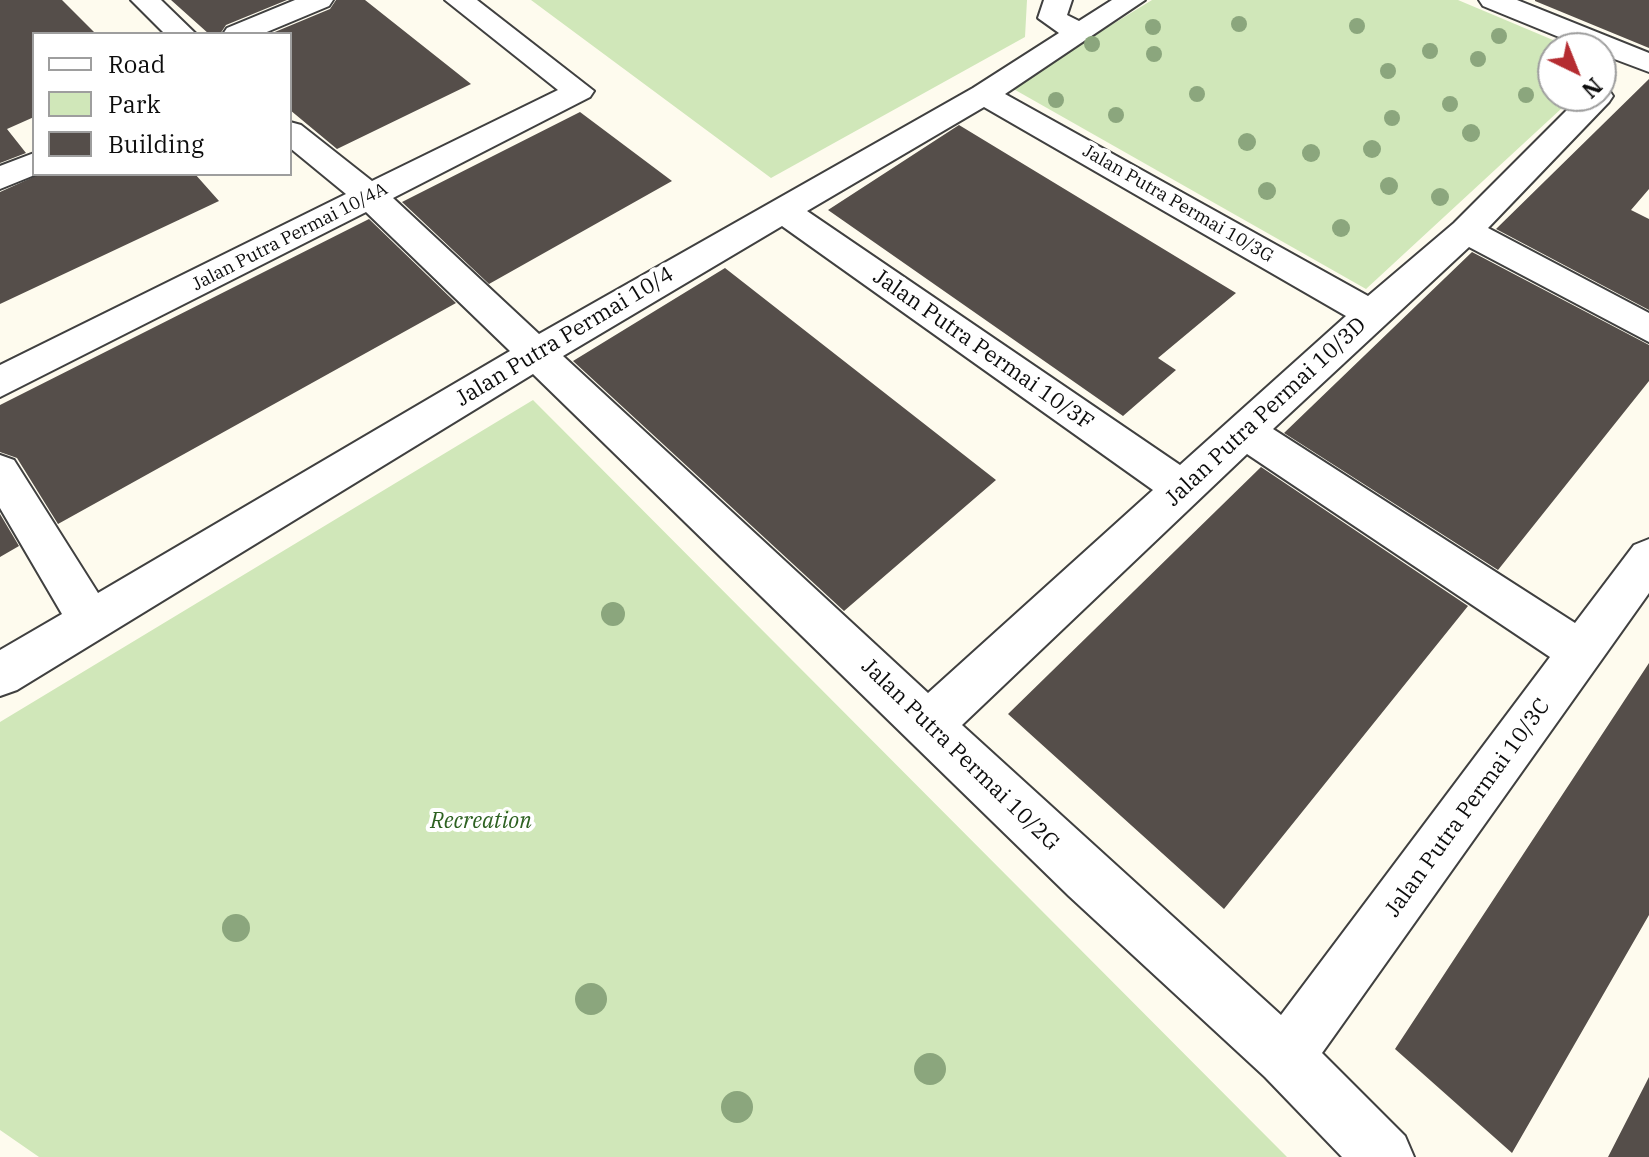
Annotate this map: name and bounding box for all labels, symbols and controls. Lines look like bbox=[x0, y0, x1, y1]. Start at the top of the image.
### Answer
legend bbox=[32, 32, 292, 176]
north arrow bbox=[1537, 32, 1617, 112]
text: Road bbox=[108, 48, 165, 80]
text: N bbox=[1576, 72, 1609, 105]
text: Park bbox=[108, 88, 160, 120]
text: Building bbox=[108, 128, 204, 160]
street label: Jalan Putra Permai 10/3G bbox=[1079, 140, 1277, 268]
street label: Jalan Putra Permai 10/4A bbox=[189, 178, 391, 296]
street label: Jalan Putra Permai 10/4 bbox=[451, 262, 679, 412]
street label: Jalan Putra Permai 10/3F bbox=[868, 264, 1098, 436]
street label: Jalan Putra Permai 10/3D bbox=[1160, 312, 1372, 512]
street label: Jalan Putra Permai 10/2G bbox=[855, 653, 1065, 857]
street label: Jalan Putra Permai 10/3C bbox=[1380, 694, 1556, 922]
park label: Recreation bbox=[430, 809, 532, 835]

